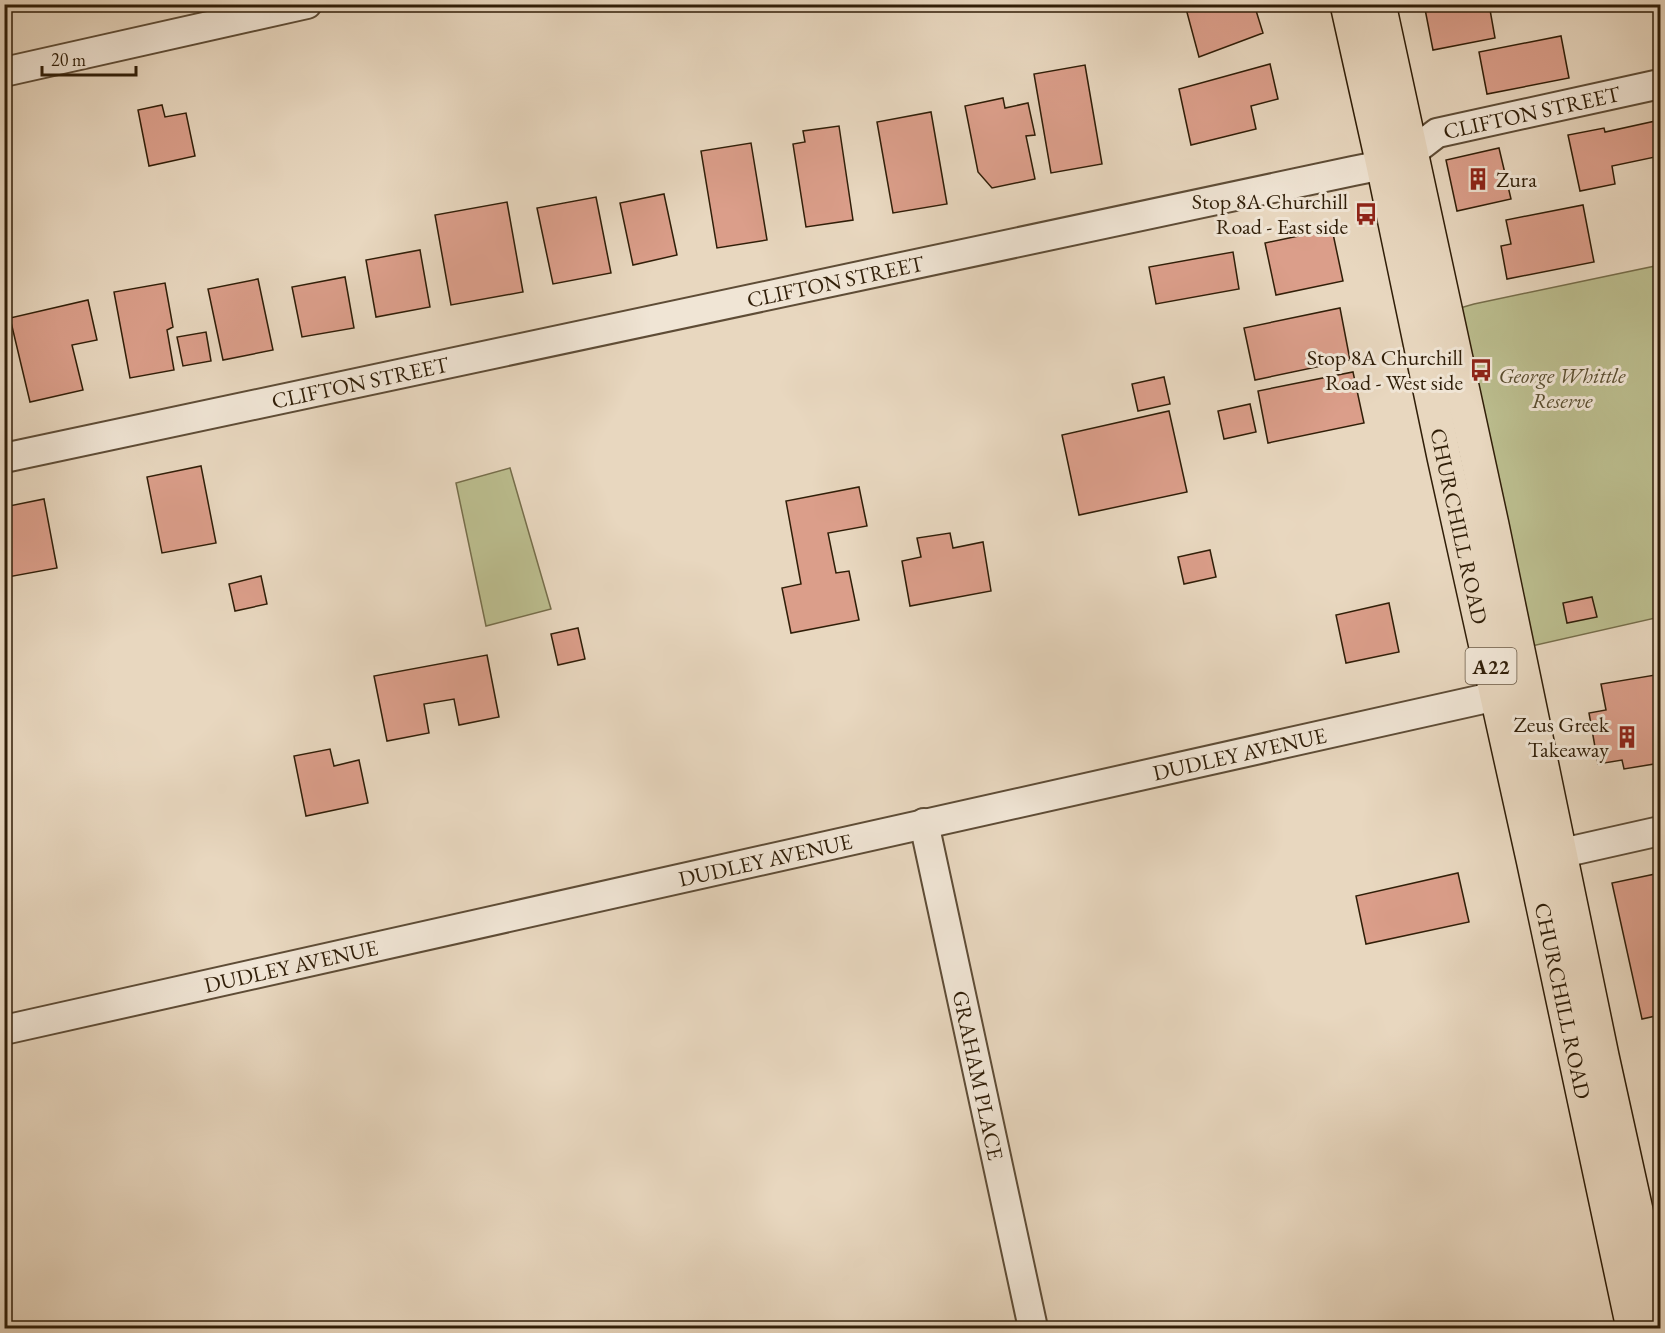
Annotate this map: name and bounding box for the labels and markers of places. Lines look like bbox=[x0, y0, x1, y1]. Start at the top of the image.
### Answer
place label: Zura bbox=[1496, 165, 1537, 194]
building icon: Zura bbox=[1465, 166, 1491, 192]
place label: Stop 8A Churchill Road - East side bbox=[1192, 187, 1348, 241]
bus stop icon: Stop 8A Churchill Road - East side bbox=[1353, 201, 1379, 227]
place label: Stop 8A Churchill Road - West side bbox=[1307, 343, 1463, 397]
bus stop icon: Stop 8A Churchill Road - West side bbox=[1468, 357, 1494, 383]
place label: Zeus Greek Takeaway bbox=[1513, 710, 1610, 764]
building icon: Zeus Greek Takeaway bbox=[1614, 724, 1640, 750]

